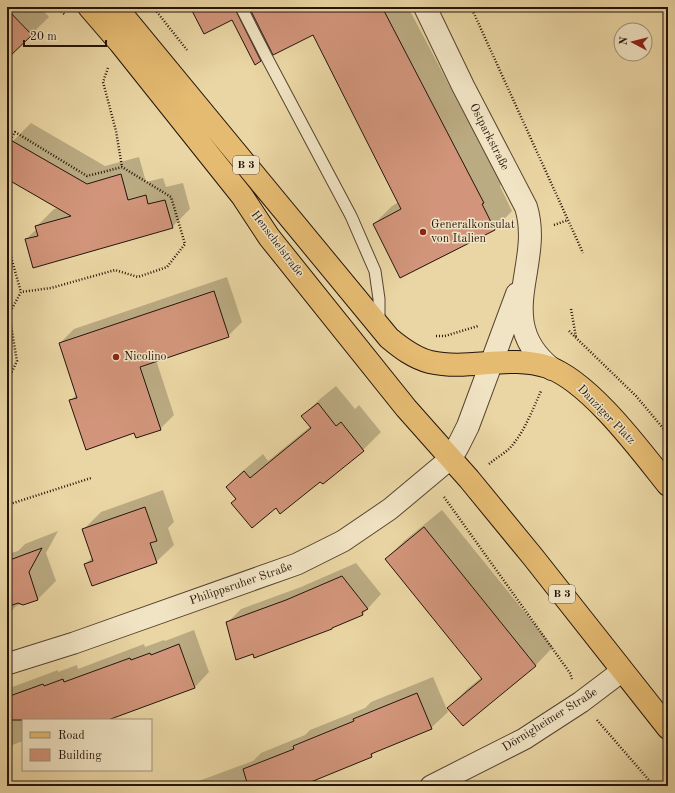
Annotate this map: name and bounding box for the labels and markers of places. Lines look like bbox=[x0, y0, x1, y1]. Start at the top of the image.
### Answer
place label: Generalkonsulat von Italien bbox=[431, 219, 515, 245]
marker: Generalkonsulat von Italien bbox=[418, 227, 428, 237]
place label: Nicolino bbox=[124, 351, 167, 363]
marker: Nicolino bbox=[111, 352, 121, 362]

